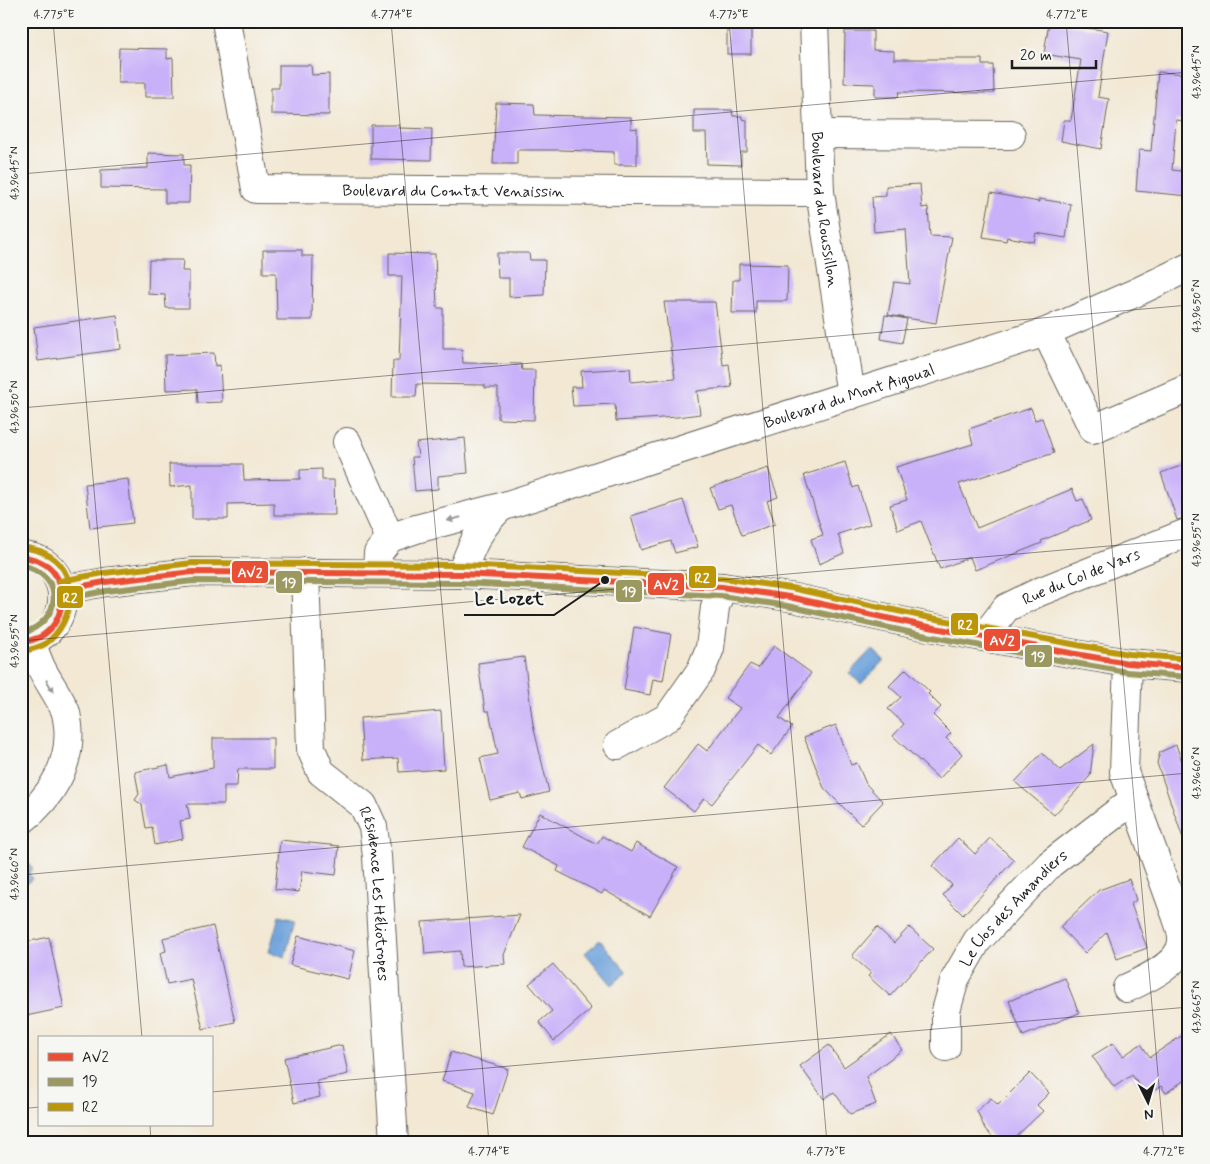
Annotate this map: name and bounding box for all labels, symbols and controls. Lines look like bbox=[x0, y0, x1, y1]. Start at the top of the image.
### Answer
text: 4.775°E bbox=[34, 7, 74, 23]
text: 4.774°E bbox=[371, 7, 413, 23]
text: 4.773°E bbox=[709, 7, 749, 23]
text: 4.772°E bbox=[1046, 7, 1088, 23]
scale bar bbox=[1012, 38, 1096, 70]
text: 43.9645°N bbox=[1189, 45, 1205, 99]
text: 20 m bbox=[1020, 46, 1052, 66]
street label: Boulevard du Roussillon bbox=[806, 131, 844, 290]
text: 43.9645°N bbox=[7, 146, 23, 200]
street label: Boulevard du Comtat Venaissin bbox=[342, 180, 565, 203]
text: 43.9650°N bbox=[1189, 280, 1205, 332]
street label: Boulevard du Mont Aigoual bbox=[761, 359, 937, 434]
text: 43.9650°N bbox=[7, 381, 23, 433]
text: 43.9655°N bbox=[1189, 513, 1205, 567]
one-way arrow bbox=[446, 515, 461, 523]
street label: Rue du Col de Vars bbox=[1019, 544, 1143, 611]
line badge: AV2 bbox=[231, 560, 269, 584]
text: AV2 bbox=[237, 564, 263, 582]
line badge: R2 bbox=[688, 565, 717, 589]
text: R2 bbox=[694, 569, 710, 587]
line badge: 19 bbox=[275, 570, 303, 594]
line badge: AV2 bbox=[647, 572, 685, 596]
text: 19 bbox=[282, 574, 296, 592]
text: AV2 bbox=[653, 576, 679, 594]
line badge: 19 bbox=[615, 579, 643, 603]
callout: Le Lozet bbox=[464, 582, 554, 615]
text: 19 bbox=[622, 583, 636, 601]
line badge: R2 bbox=[56, 585, 84, 609]
text: Le Lozet bbox=[475, 587, 544, 611]
text: R2 bbox=[62, 589, 78, 607]
line badge: R2 bbox=[950, 612, 979, 636]
text: 43.9655°N bbox=[7, 614, 23, 668]
text: R2 bbox=[957, 616, 973, 634]
line badge: AV2 bbox=[983, 628, 1021, 652]
text: AV2 bbox=[989, 632, 1015, 650]
line badge: 19 bbox=[1024, 644, 1053, 668]
text: 19 bbox=[1031, 648, 1045, 666]
one-way arrow bbox=[45, 680, 55, 693]
text: 43.9660°N bbox=[1189, 747, 1205, 799]
street label: Résidence Les Héliotropes bbox=[353, 803, 393, 982]
street label: Le Clos des Amandiers bbox=[955, 845, 1072, 971]
text: 43.9660°N bbox=[7, 848, 23, 900]
text: 43.9665°N bbox=[1189, 981, 1205, 1033]
legend bbox=[38, 1036, 212, 1126]
text: AV2 bbox=[82, 1048, 109, 1068]
text: 19 bbox=[82, 1072, 98, 1092]
north arrow bbox=[1122, 1076, 1172, 1126]
text: R2 bbox=[82, 1098, 98, 1118]
text: N bbox=[1144, 1105, 1154, 1123]
text: 4.774°E bbox=[468, 1144, 510, 1160]
text: 4.773°E bbox=[806, 1144, 846, 1160]
text: 4.772°E bbox=[1143, 1144, 1185, 1160]

